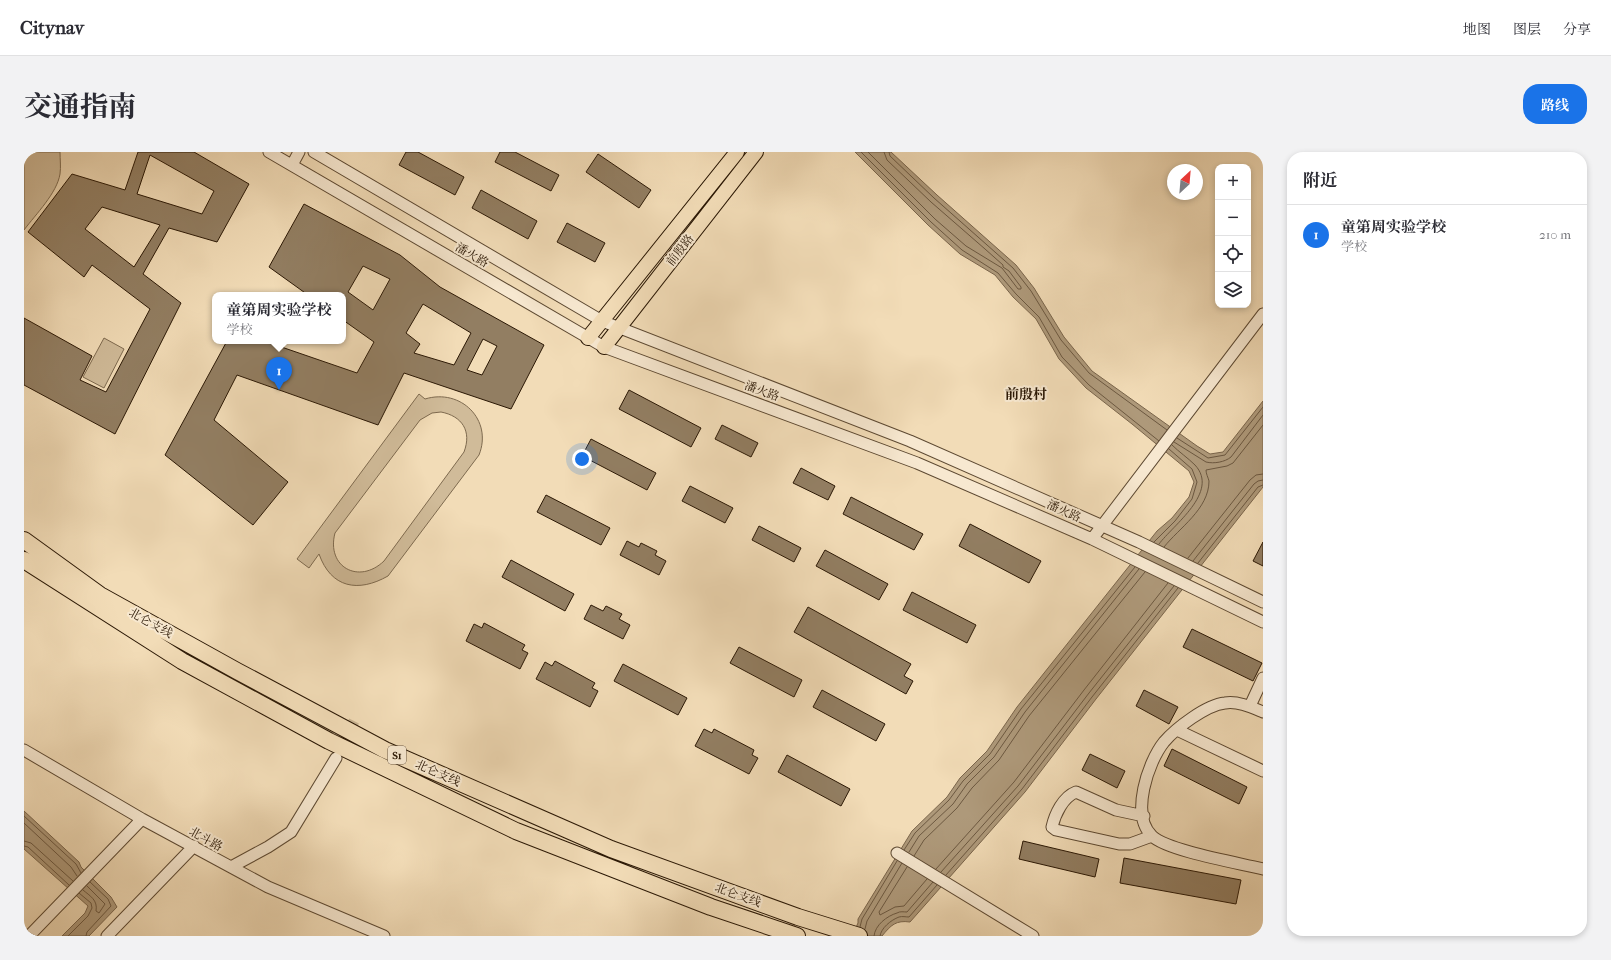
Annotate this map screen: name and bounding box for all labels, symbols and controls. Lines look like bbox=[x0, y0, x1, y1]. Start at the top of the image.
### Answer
text: Citynav bbox=[20, 17, 84, 39]
text: 地图 bbox=[1463, 21, 1491, 38]
text: 图层 bbox=[1513, 21, 1541, 38]
text: 分享 bbox=[1563, 21, 1591, 38]
button: 路线 bbox=[1523, 84, 1587, 124]
text: 交通指南 bbox=[24, 90, 136, 123]
north arrow bbox=[1167, 164, 1203, 200]
map controls bbox=[1215, 164, 1251, 308]
button: + bbox=[1215, 164, 1251, 200]
text: 附近 bbox=[1303, 170, 1337, 190]
button: − bbox=[1215, 200, 1251, 236]
text: 童第周实验学校 bbox=[1341, 218, 1446, 236]
text: 1 bbox=[1314, 227, 1318, 242]
text: 210 m bbox=[1539, 227, 1571, 242]
street label: 前殷路 bbox=[663, 232, 697, 268]
button: locate bbox=[1215, 236, 1251, 272]
text: 学校 bbox=[1341, 239, 1367, 254]
street label: 潘火路 bbox=[453, 240, 491, 270]
button: layers bbox=[1215, 272, 1251, 308]
popup bbox=[212, 292, 346, 344]
text: 童第周实验学校 bbox=[226, 301, 332, 319]
text: 学校 bbox=[226, 322, 253, 337]
pin: 1 bbox=[266, 357, 292, 390]
street label: 潘火路 bbox=[743, 378, 781, 404]
district label: 前殷村 bbox=[1005, 386, 1047, 403]
your location bbox=[572, 449, 592, 469]
street label: 潘火路 bbox=[1045, 497, 1083, 525]
street label: 北仑支线 bbox=[127, 605, 175, 641]
road number: S1 bbox=[388, 746, 406, 764]
street label: 北仑支线 bbox=[413, 757, 463, 789]
street label: 北斗路 bbox=[187, 824, 225, 854]
street label: 北仑支线 bbox=[713, 880, 763, 910]

